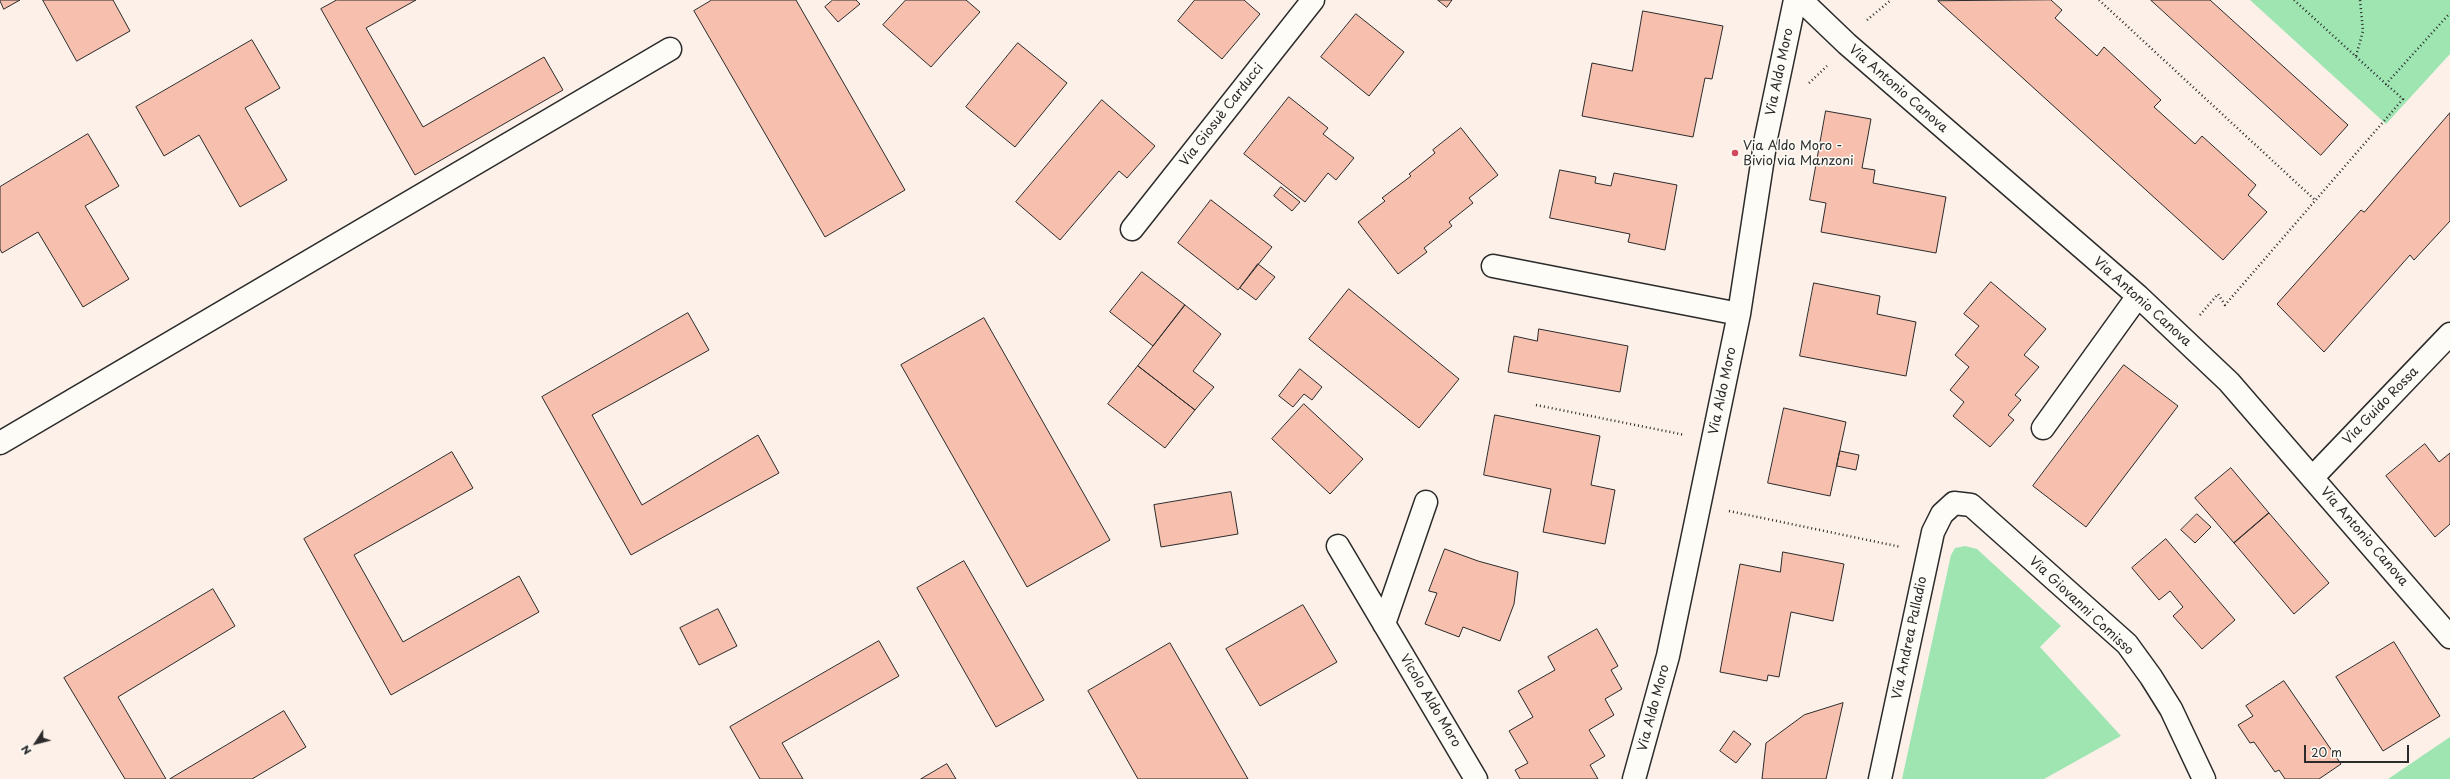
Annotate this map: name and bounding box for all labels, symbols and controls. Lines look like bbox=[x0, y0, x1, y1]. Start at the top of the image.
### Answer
street label: Via Aldo Moro bbox=[1763, 27, 1797, 117]
street label: Via Antonio Canova bbox=[1845, 42, 1951, 136]
street label: Via Giosuè Carducci bbox=[1177, 60, 1267, 170]
place label: Via Aldo Moro - Bivio via Manzoni bbox=[1743, 138, 1854, 169]
marker: Via Aldo Moro - Bivio via Manzoni bbox=[1730, 148, 1740, 158]
street label: Via Antonio Canova bbox=[2090, 254, 2194, 350]
street label: Via Aldo Moro bbox=[1706, 346, 1740, 436]
street label: Via Guido Rossa bbox=[2340, 364, 2422, 448]
street label: Via Antonio Canova bbox=[2317, 484, 2411, 590]
street label: Via Giovanni Comisso bbox=[2026, 554, 2136, 658]
street label: Via Andrea Palladio bbox=[1889, 575, 1931, 701]
street label: Vicolo Aldo Moro bbox=[1396, 652, 1464, 750]
street label: Via Aldo Moro bbox=[1635, 663, 1673, 753]
north arrow bbox=[16, 723, 56, 763]
scale bar bbox=[2306, 737, 2411, 763]
text: N bbox=[16, 742, 35, 759]
text: 20 m bbox=[2311, 743, 2342, 761]

